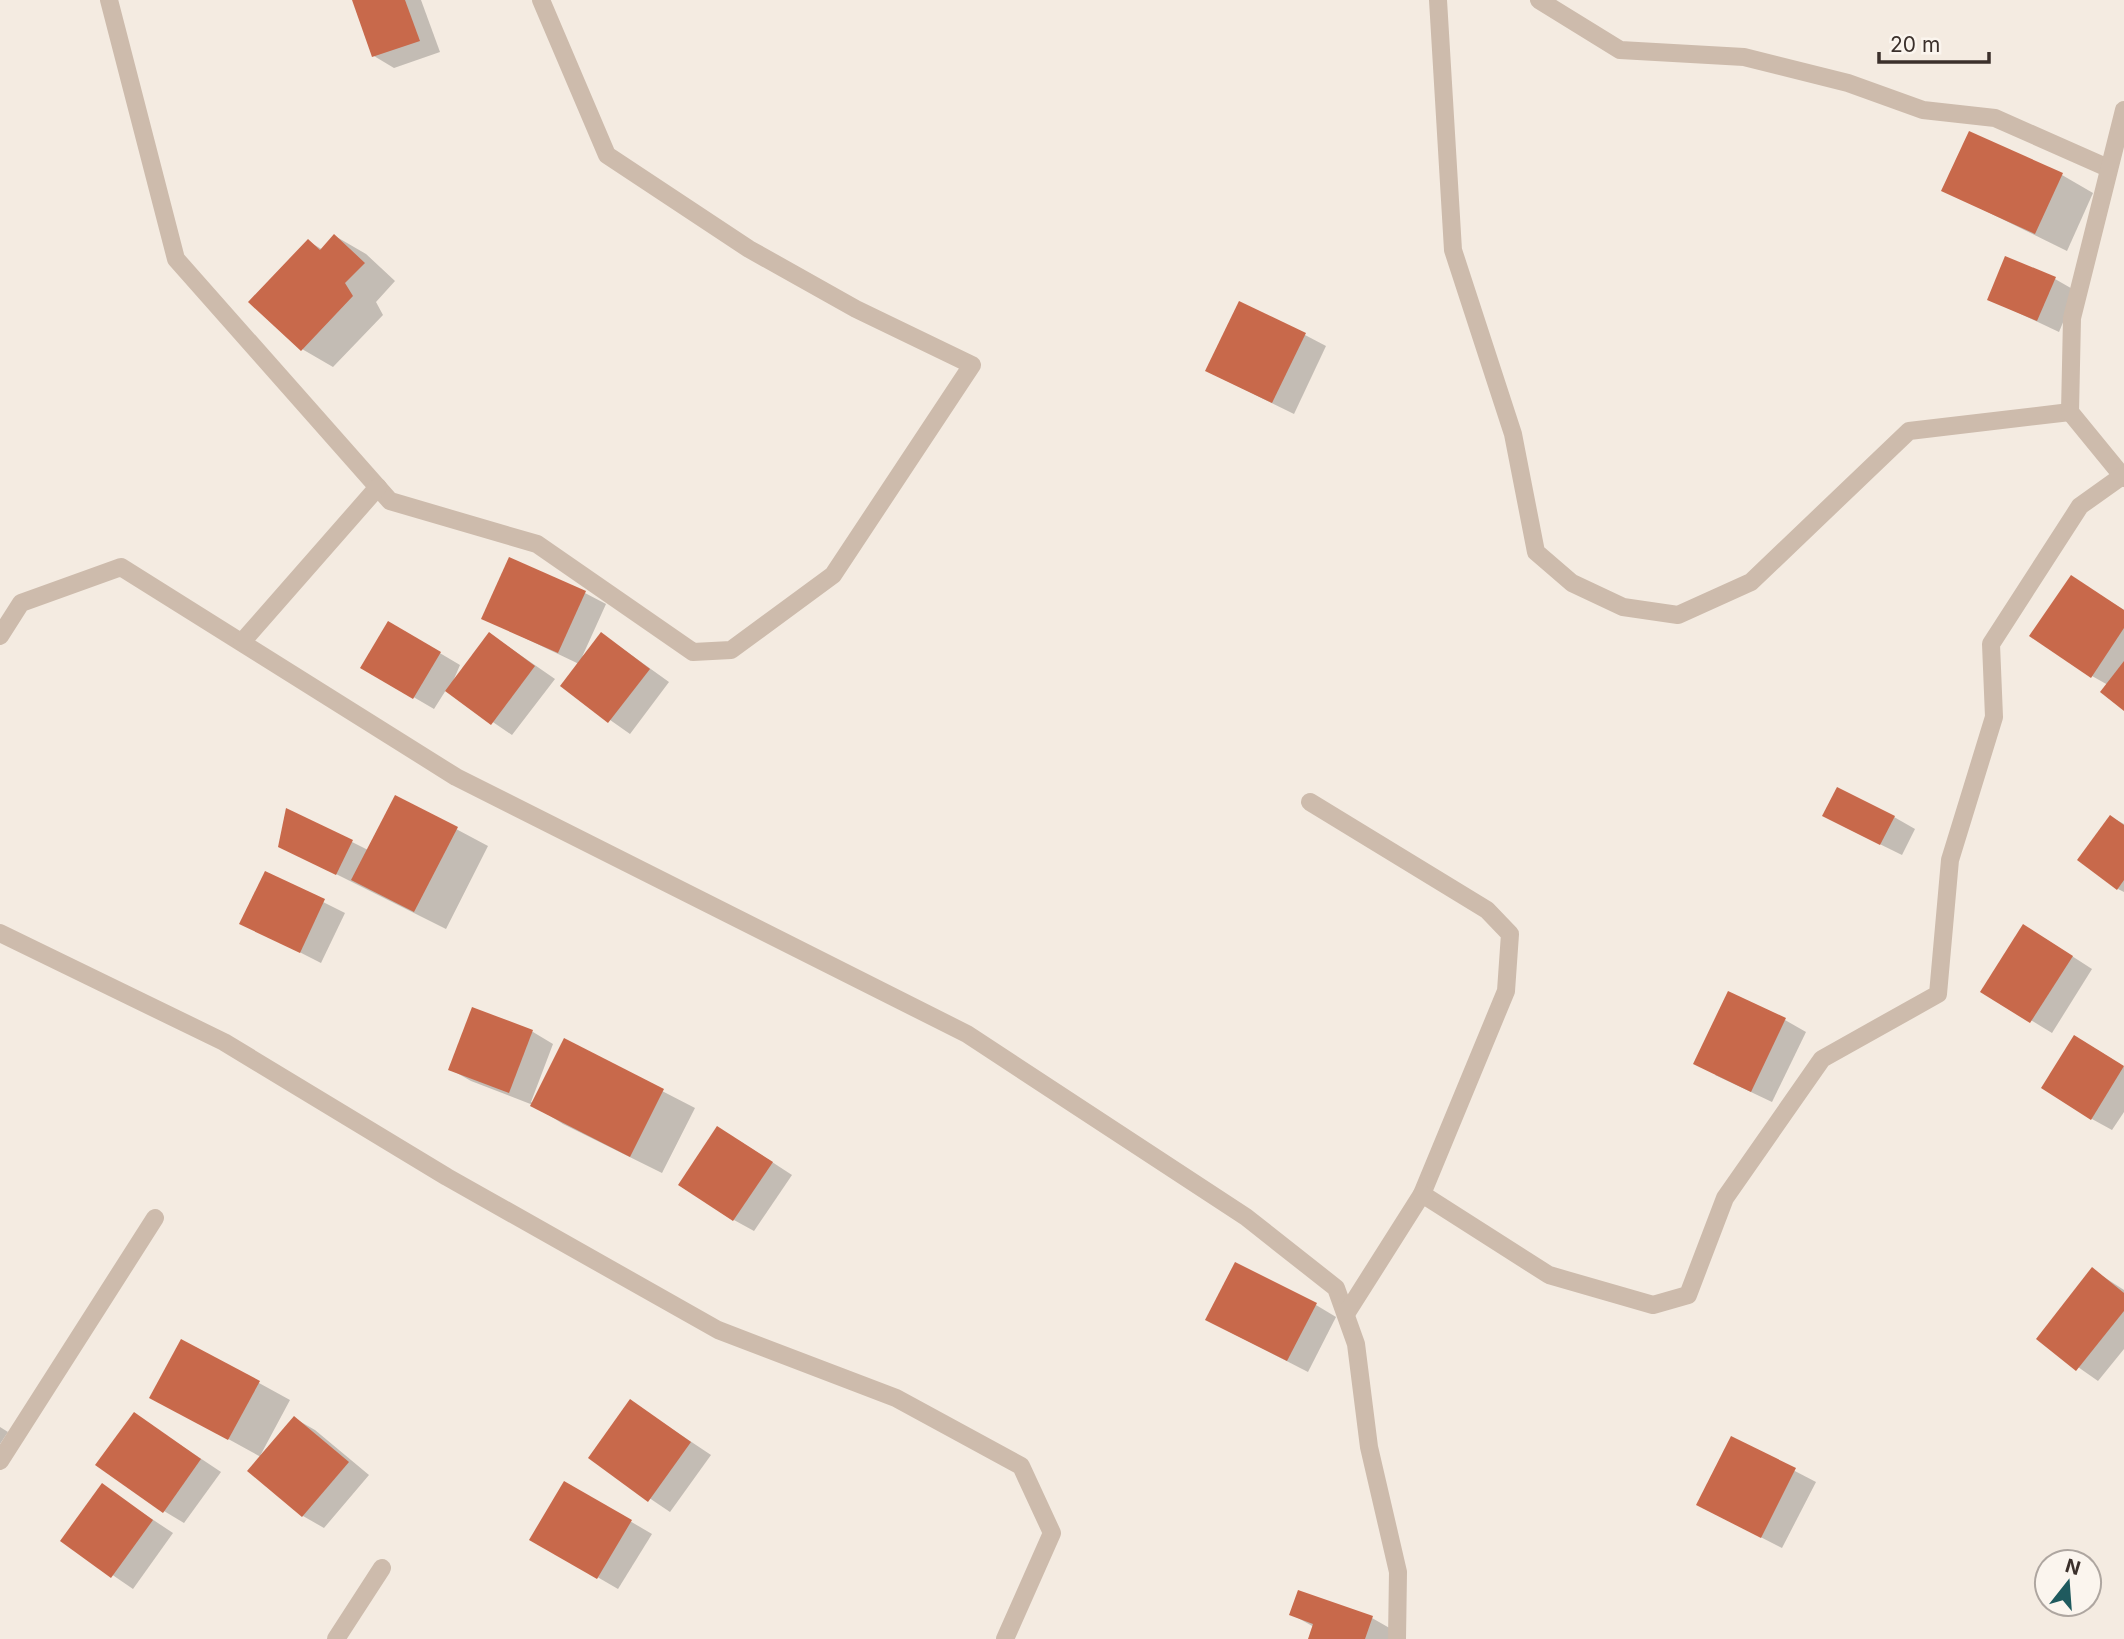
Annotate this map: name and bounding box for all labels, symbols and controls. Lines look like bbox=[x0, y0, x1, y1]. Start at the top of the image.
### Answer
scale bar bbox=[1879, 21, 1989, 65]
text: 20 m bbox=[1890, 32, 1940, 57]
north arrow bbox=[2033, 1548, 2103, 1618]
text: N bbox=[2063, 1554, 2083, 1580]

